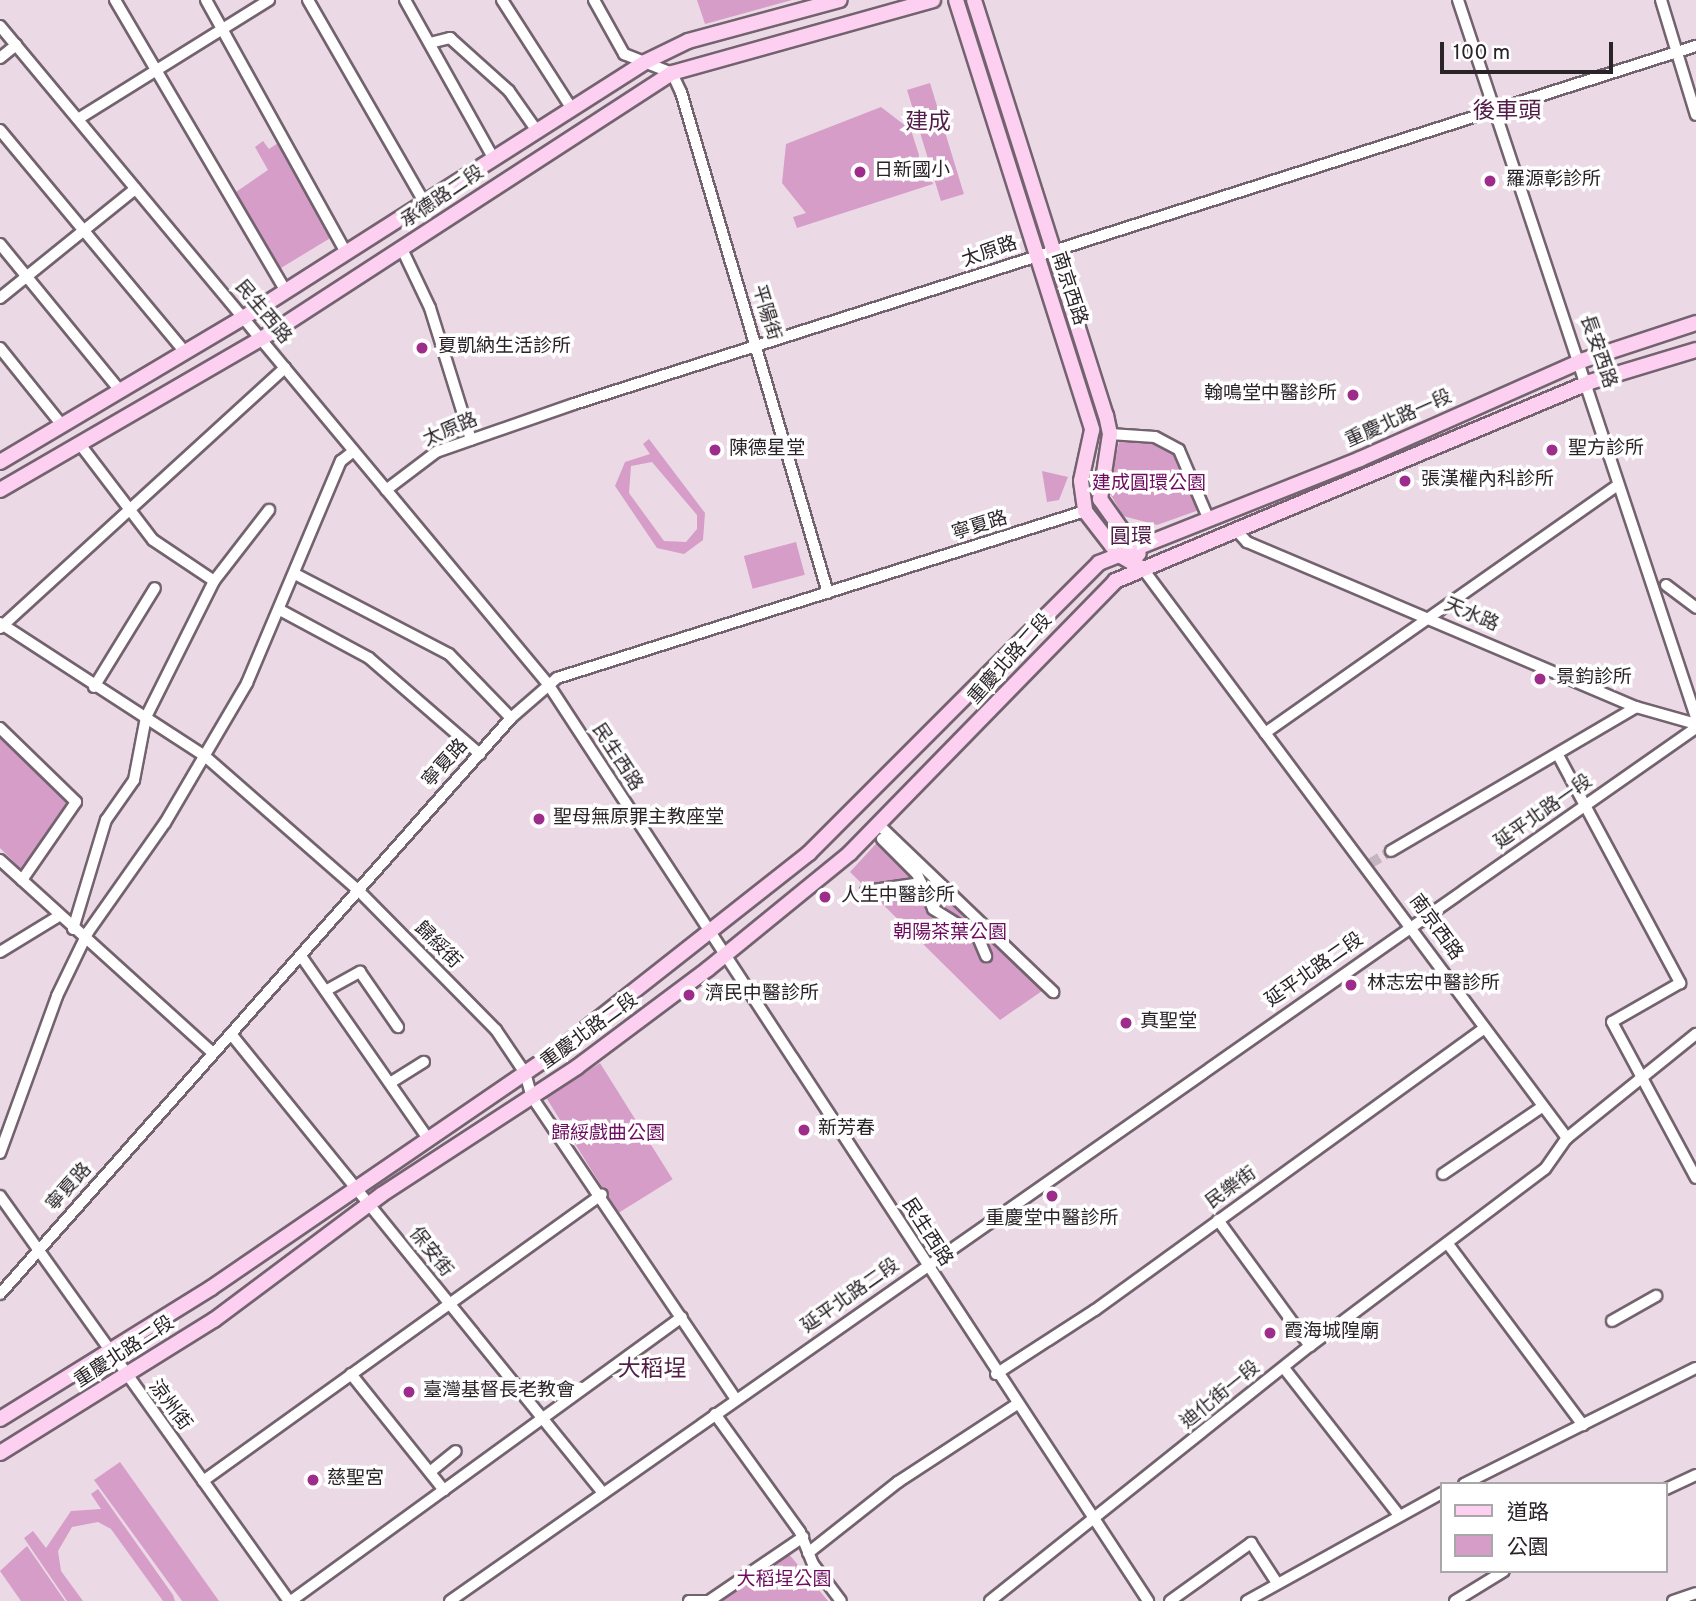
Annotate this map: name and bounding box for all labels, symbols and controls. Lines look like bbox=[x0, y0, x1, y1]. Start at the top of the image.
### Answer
scale bar bbox=[1444, 28, 1617, 72]
text: 100 m bbox=[1453, 40, 1510, 67]
district label: 後車頭 bbox=[1473, 99, 1541, 127]
district label: 建成 bbox=[905, 110, 951, 138]
place label: 日新國小 bbox=[874, 161, 950, 183]
street label: 承德路二段 bbox=[397, 162, 489, 234]
marker: 日新國小 bbox=[852, 164, 868, 180]
place label: 羅源彰診所 bbox=[1506, 170, 1601, 192]
marker: 羅源彰診所 bbox=[1480, 171, 1500, 191]
street label: 太原路 bbox=[959, 233, 1021, 273]
street label: 南京西路 bbox=[1045, 249, 1091, 329]
street label: 民生西路 bbox=[229, 277, 295, 349]
street label: 平陽街 bbox=[746, 282, 784, 344]
street label: 長安西路 bbox=[1574, 312, 1620, 392]
place label: 夏凱納生活診所 bbox=[438, 337, 571, 359]
marker: 夏凱納生活診所 bbox=[412, 338, 432, 358]
place label: 翰鳴堂中醫診所 bbox=[1204, 384, 1337, 406]
marker: 翰鳴堂中醫診所 bbox=[1343, 385, 1363, 405]
street label: 重慶北路一段 bbox=[1342, 386, 1456, 454]
street label: 太原路 bbox=[420, 409, 482, 453]
place label: 陳德星堂 bbox=[729, 439, 805, 461]
place label: 聖方診所 bbox=[1568, 439, 1644, 461]
marker: 聖方診所 bbox=[1542, 440, 1562, 460]
marker: 陳德星堂 bbox=[707, 442, 723, 458]
place label: 張漢權內科診所 bbox=[1421, 470, 1554, 492]
marker: 張漢權內科診所 bbox=[1395, 471, 1415, 491]
park label: 建成圓環公園 bbox=[1092, 474, 1206, 496]
street label: 寧夏路 bbox=[949, 508, 1011, 546]
district label: 圓環 bbox=[1110, 525, 1152, 551]
street label: 天水路 bbox=[1440, 594, 1502, 638]
street label: 重慶北路二段 bbox=[964, 610, 1058, 710]
place label: 景鈞診所 bbox=[1556, 668, 1632, 690]
marker: 景鈞診所 bbox=[1530, 669, 1550, 689]
street label: 民生西路 bbox=[586, 720, 646, 796]
street label: 寧夏路 bbox=[418, 735, 474, 793]
street label: 延平北路一段 bbox=[1491, 771, 1597, 855]
place label: 聖母無原罪主教座堂 bbox=[553, 808, 724, 830]
marker: 聖母無原罪主教座堂 bbox=[531, 811, 547, 827]
place label: 人生中醫診所 bbox=[841, 886, 955, 908]
marker: 人生中醫診所 bbox=[815, 887, 835, 907]
street label: 南京西路 bbox=[1403, 891, 1467, 965]
street label: 歸綏街 bbox=[409, 918, 465, 974]
park label: 朝陽茶葉公園 bbox=[893, 923, 1007, 945]
street label: 延平北路二段 bbox=[1262, 929, 1368, 1013]
place label: 林志宏中醫診所 bbox=[1367, 974, 1500, 996]
marker: 林志宏中醫診所 bbox=[1341, 975, 1361, 995]
place label: 濟民中醫診所 bbox=[705, 984, 819, 1006]
marker: 濟民中醫診所 bbox=[679, 985, 699, 1005]
street label: 重慶北路二段 bbox=[537, 989, 643, 1075]
place label: 真聖堂 bbox=[1140, 1012, 1197, 1034]
marker: 真聖堂 bbox=[1118, 1015, 1134, 1031]
place label: 新芳春 bbox=[818, 1119, 875, 1141]
marker: 新芳春 bbox=[796, 1122, 812, 1138]
park label: 歸綏戲曲公園 bbox=[551, 1124, 665, 1146]
street label: 寧夏路 bbox=[42, 1159, 98, 1217]
street label: 民樂街 bbox=[1202, 1163, 1262, 1215]
marker: 重慶堂中醫診所 bbox=[1042, 1186, 1062, 1206]
street label: 民生西路 bbox=[896, 1195, 956, 1271]
place label: 重慶堂中醫診所 bbox=[986, 1209, 1118, 1231]
street label: 保安街 bbox=[403, 1224, 457, 1282]
street label: 延平北路二段 bbox=[798, 1255, 904, 1339]
street label: 重慶北路二段 bbox=[71, 1312, 179, 1394]
place label: 霞海城隍廟 bbox=[1284, 1322, 1379, 1344]
marker: 霞海城隍廟 bbox=[1262, 1325, 1278, 1341]
district label: 大稻埕 bbox=[618, 1357, 686, 1385]
street label: 迪化街一段 bbox=[1177, 1357, 1265, 1435]
street label: 涼州街 bbox=[143, 1376, 195, 1436]
place label: 臺灣基督長老教會 bbox=[423, 1381, 575, 1403]
marker: 臺灣基督長老教會 bbox=[401, 1384, 417, 1400]
place label: 慈聖宮 bbox=[327, 1469, 384, 1491]
marker: 慈聖宮 bbox=[305, 1472, 321, 1488]
legend bbox=[1440, 1482, 1668, 1573]
text: 道路 bbox=[1507, 1500, 1549, 1527]
text: 公園 bbox=[1507, 1535, 1549, 1562]
park label: 大稻埕公園 bbox=[737, 1570, 831, 1592]

